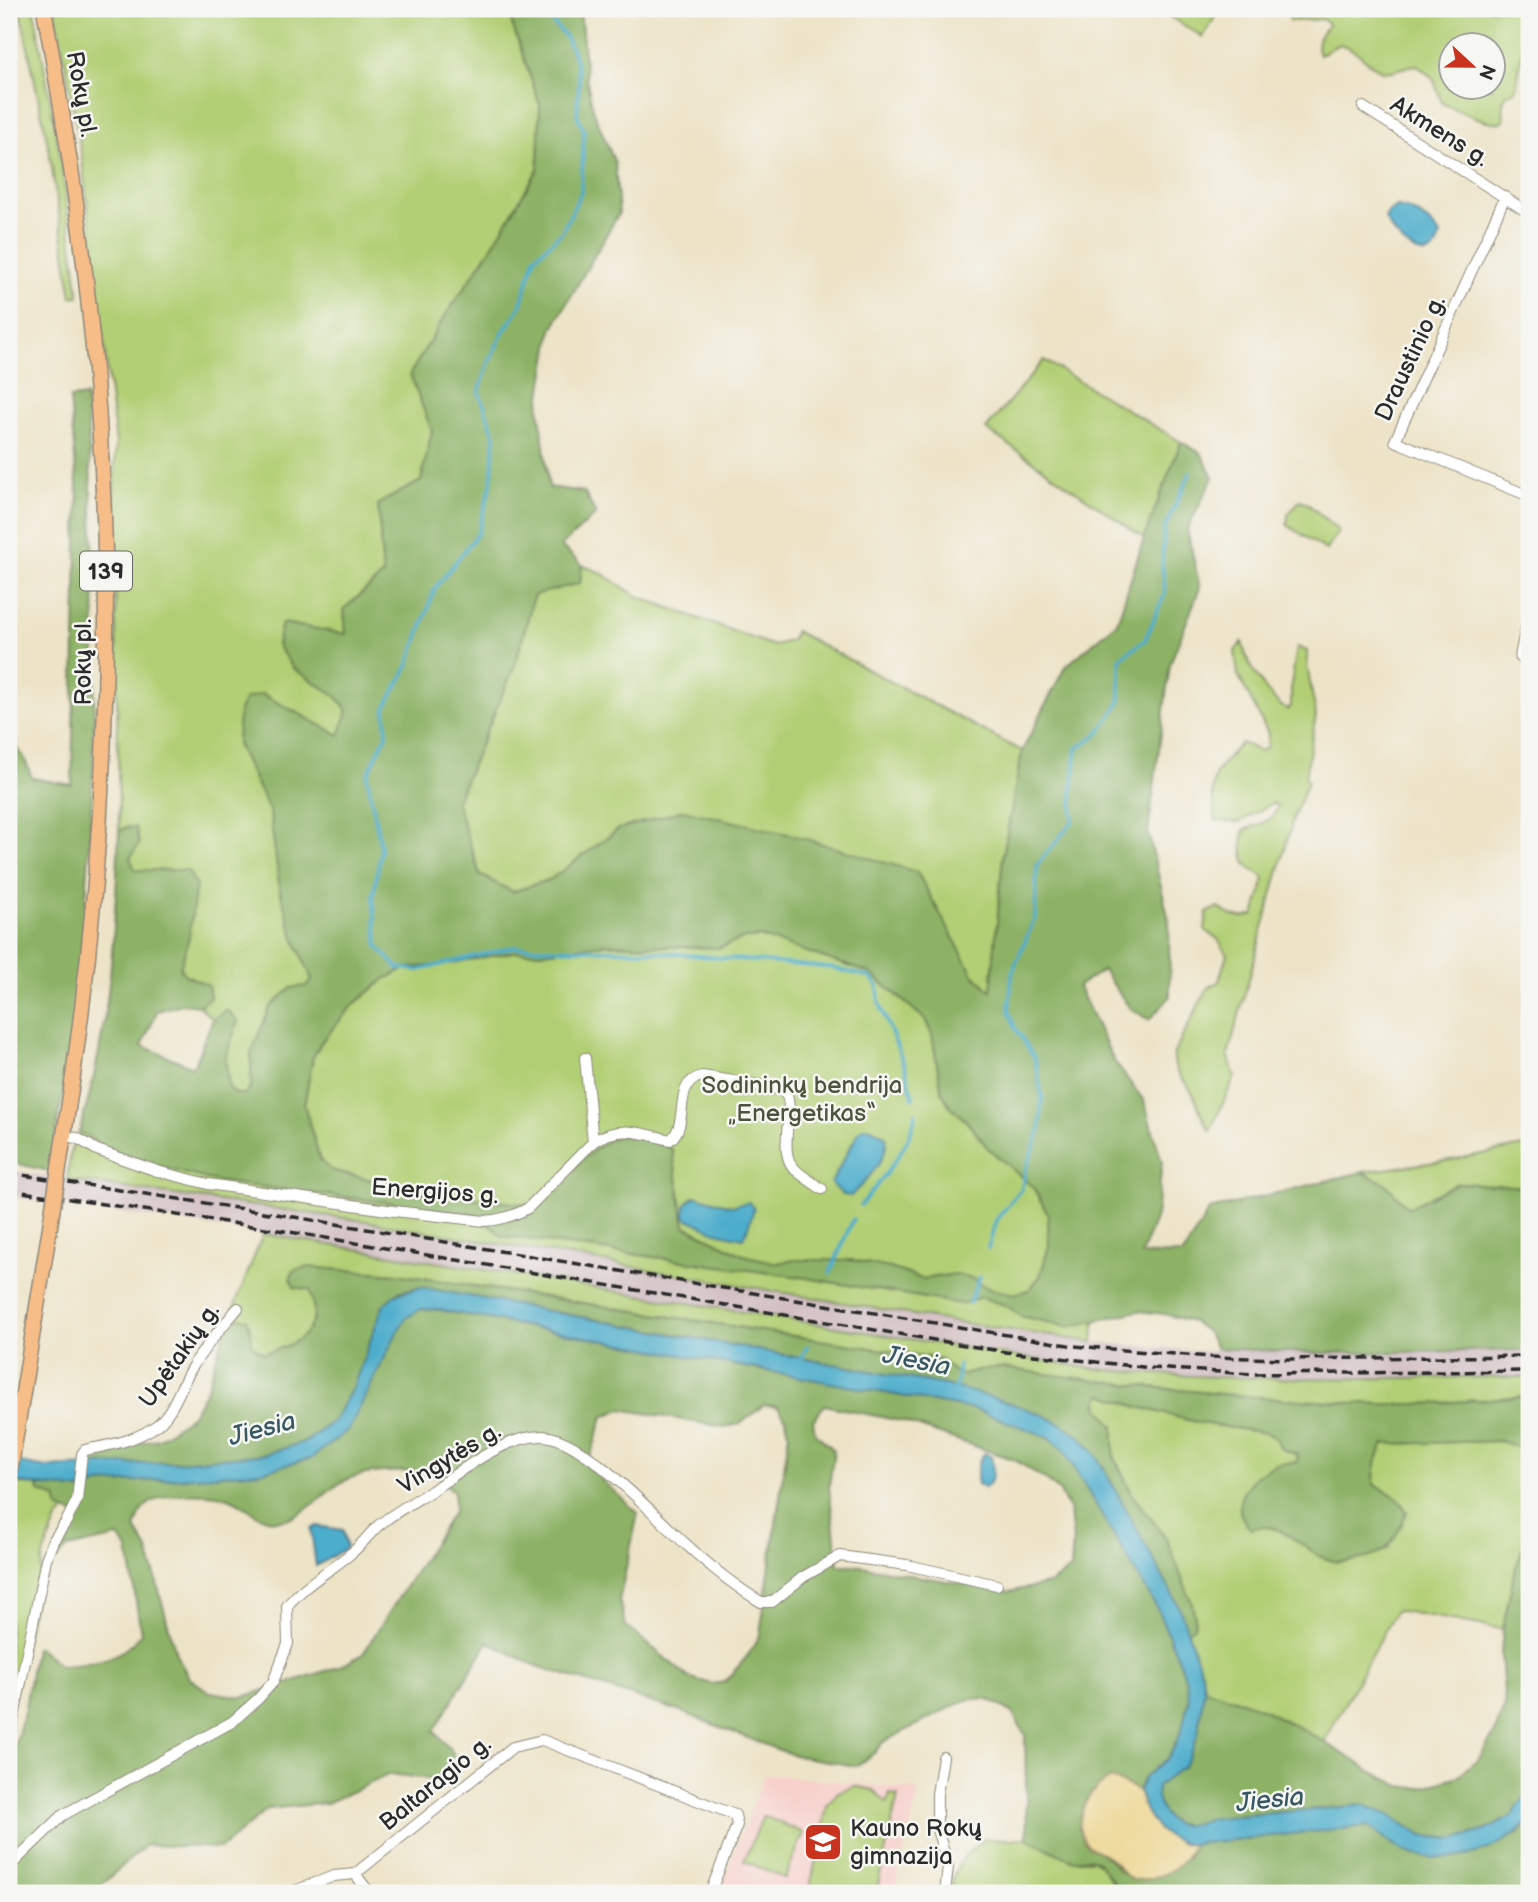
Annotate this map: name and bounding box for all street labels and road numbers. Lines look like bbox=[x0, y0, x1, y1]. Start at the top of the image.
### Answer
street label: Rokų pl. bbox=[60, 49, 103, 139]
street label: Akmens g. bbox=[1385, 90, 1494, 173]
street label: Draustinio g. bbox=[1369, 291, 1452, 426]
road number: 139 bbox=[80, 552, 132, 590]
street label: Rokų pl. bbox=[69, 619, 98, 705]
street label: Energijos g. bbox=[370, 1173, 500, 1210]
street label: Upėtakių g. bbox=[133, 1297, 226, 1413]
street label: Vingytės g. bbox=[392, 1416, 506, 1501]
street label: Baltaragio g. bbox=[374, 1729, 497, 1837]

